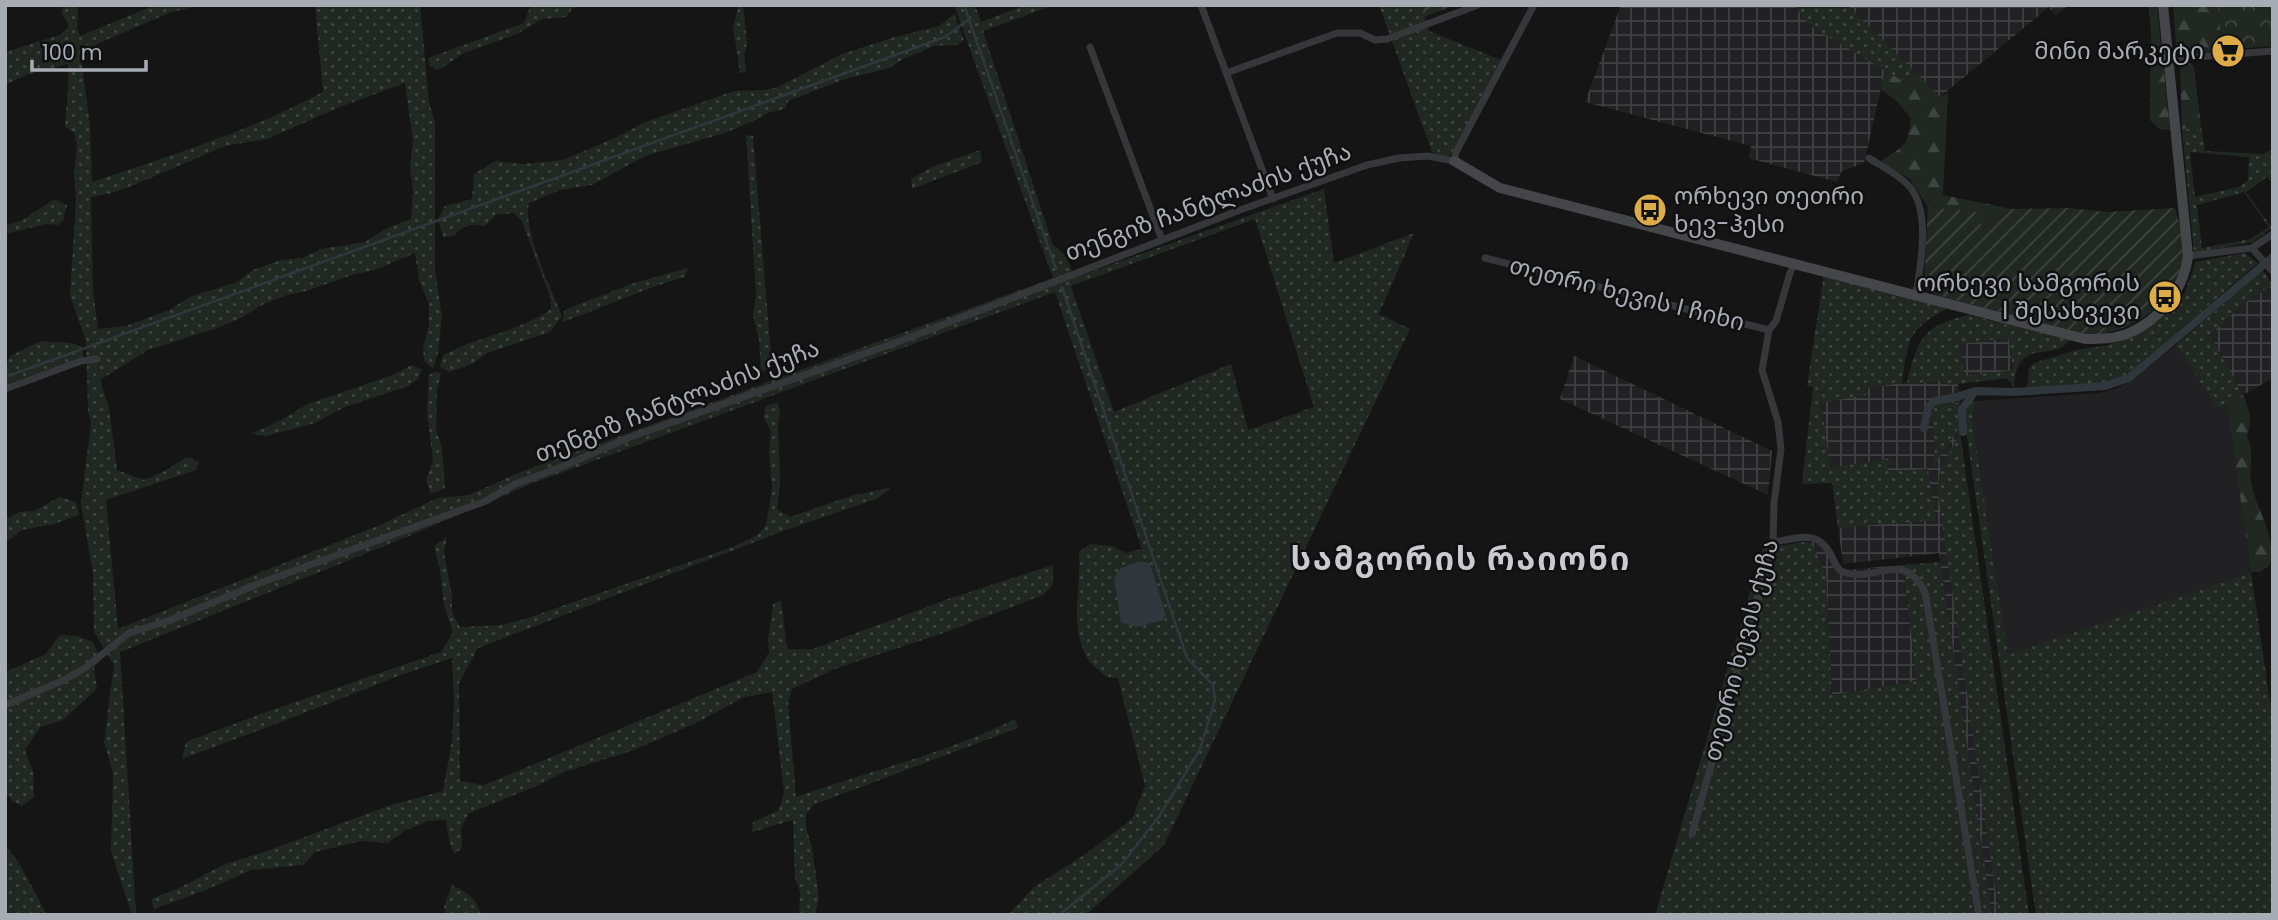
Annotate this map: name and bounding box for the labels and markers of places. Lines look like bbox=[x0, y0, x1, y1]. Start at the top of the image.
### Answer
supermarket icon: მინი მარკეტი bbox=[2209, 32, 2247, 70]
place label: მინი მარკეტი bbox=[2034, 34, 2204, 67]
place label: ორხევი თეთრი ხევ-ჰესი bbox=[1674, 179, 1864, 240]
bus stop icon: ორხევი თეთრი ხევ-ჰესი bbox=[1631, 191, 1669, 229]
place label: ორხევი სამგორის I შესახვევი bbox=[1917, 266, 2140, 327]
bus stop icon: ორხევი სამგორის I შესახვევი bbox=[2146, 278, 2184, 316]

